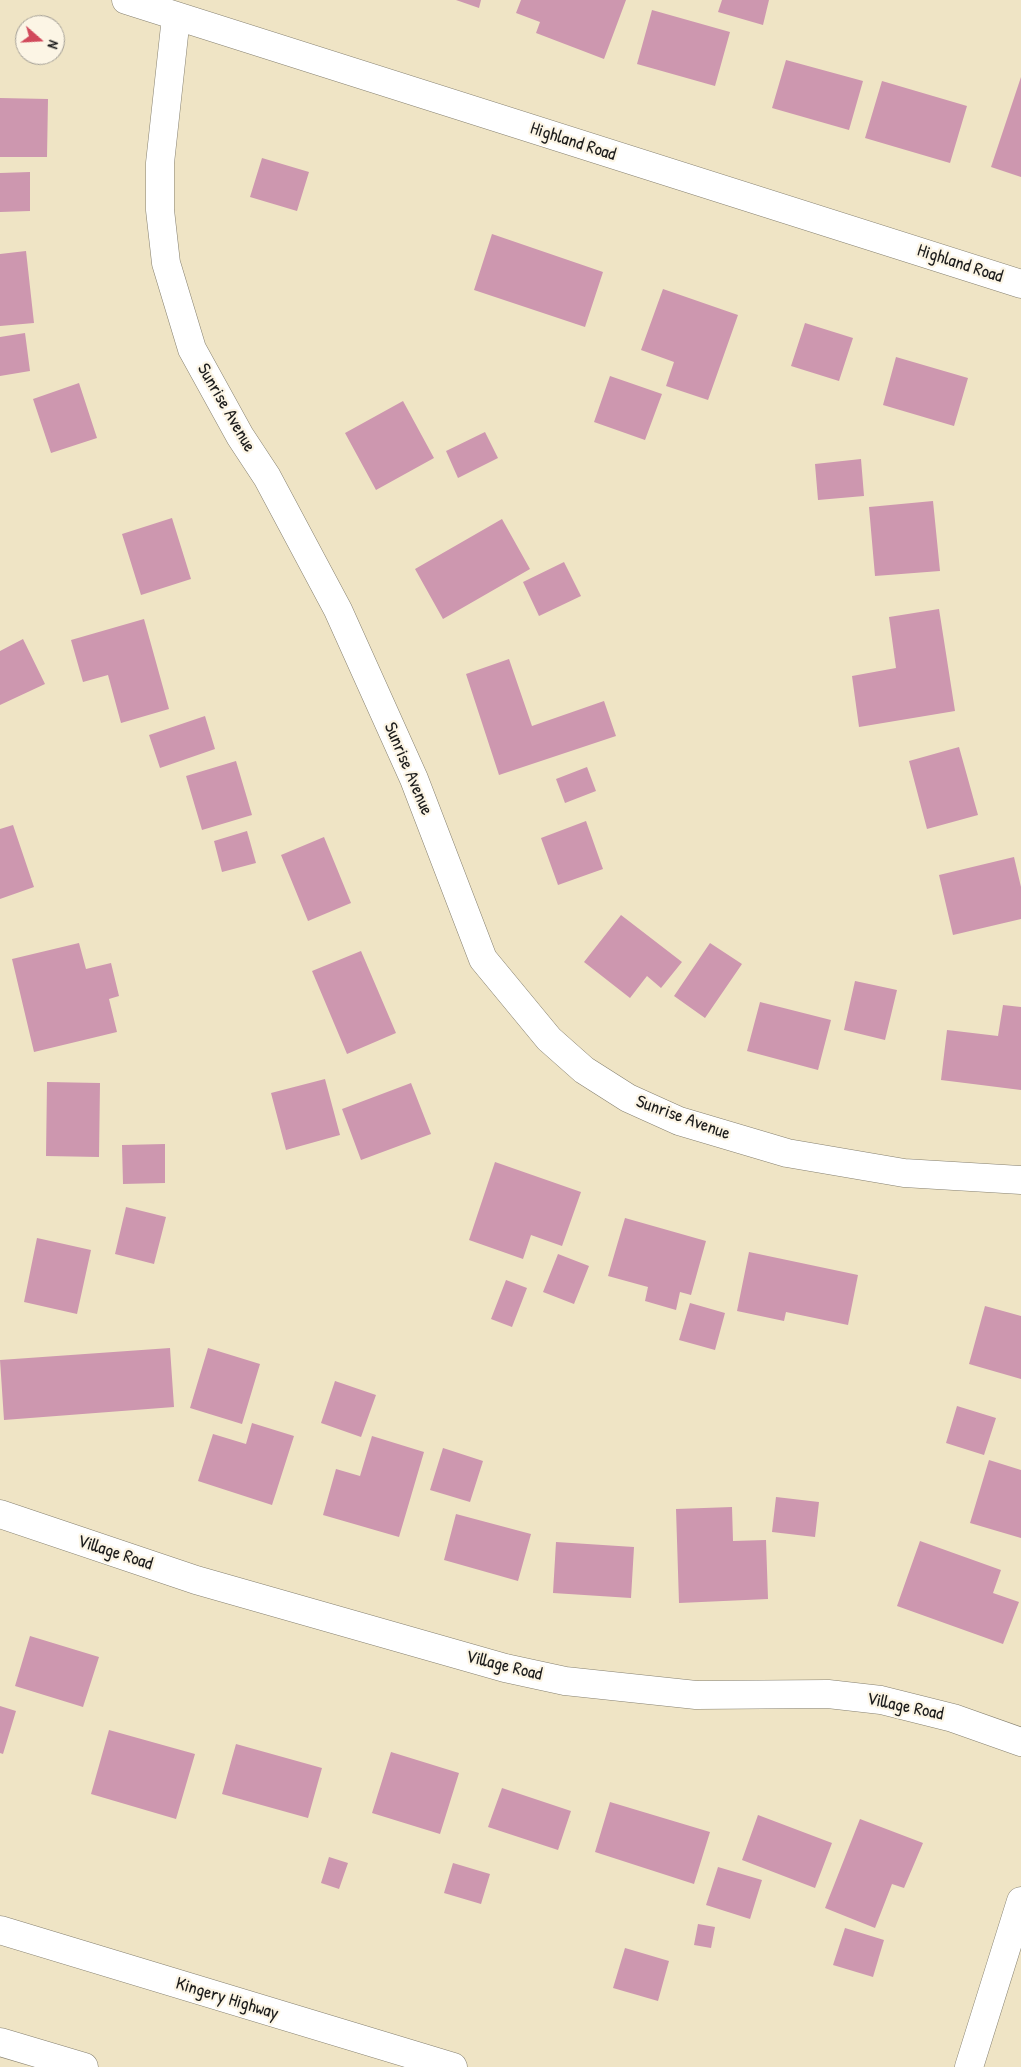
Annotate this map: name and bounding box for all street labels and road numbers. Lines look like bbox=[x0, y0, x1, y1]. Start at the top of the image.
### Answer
street label: Highland Road bbox=[527, 118, 619, 166]
street label: Highland Road bbox=[914, 240, 1006, 288]
street label: Sunrise Avenue bbox=[192, 360, 260, 456]
street label: Sunrise Avenue bbox=[379, 719, 437, 819]
street label: Sunrise Avenue bbox=[633, 1091, 733, 1145]
street label: Village Road bbox=[75, 1531, 155, 1575]
street label: Village Road bbox=[464, 1646, 544, 1686]
street label: Village Road bbox=[865, 1688, 945, 1726]
street label: Kingery Highway bbox=[173, 1973, 281, 2025]

